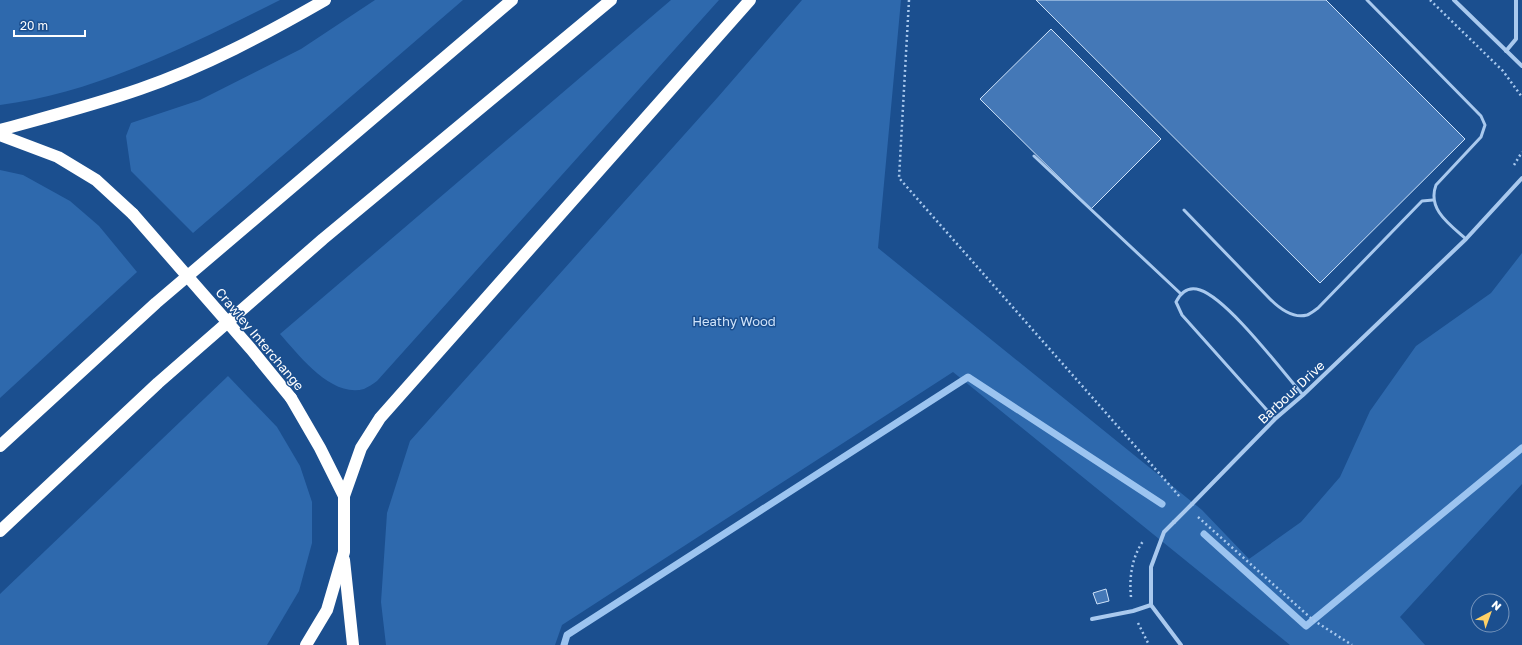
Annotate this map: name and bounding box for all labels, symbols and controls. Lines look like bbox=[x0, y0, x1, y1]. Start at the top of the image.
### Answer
scale bar bbox=[14, 12, 85, 38]
text: 20 m bbox=[20, 18, 48, 33]
street label: Crawley Interchange bbox=[212, 284, 308, 394]
park label: Heathy Wood bbox=[692, 313, 776, 329]
street label: Barbour Drive bbox=[1254, 357, 1328, 427]
north arrow bbox=[1470, 593, 1510, 633]
text: N bbox=[1489, 597, 1504, 613]

